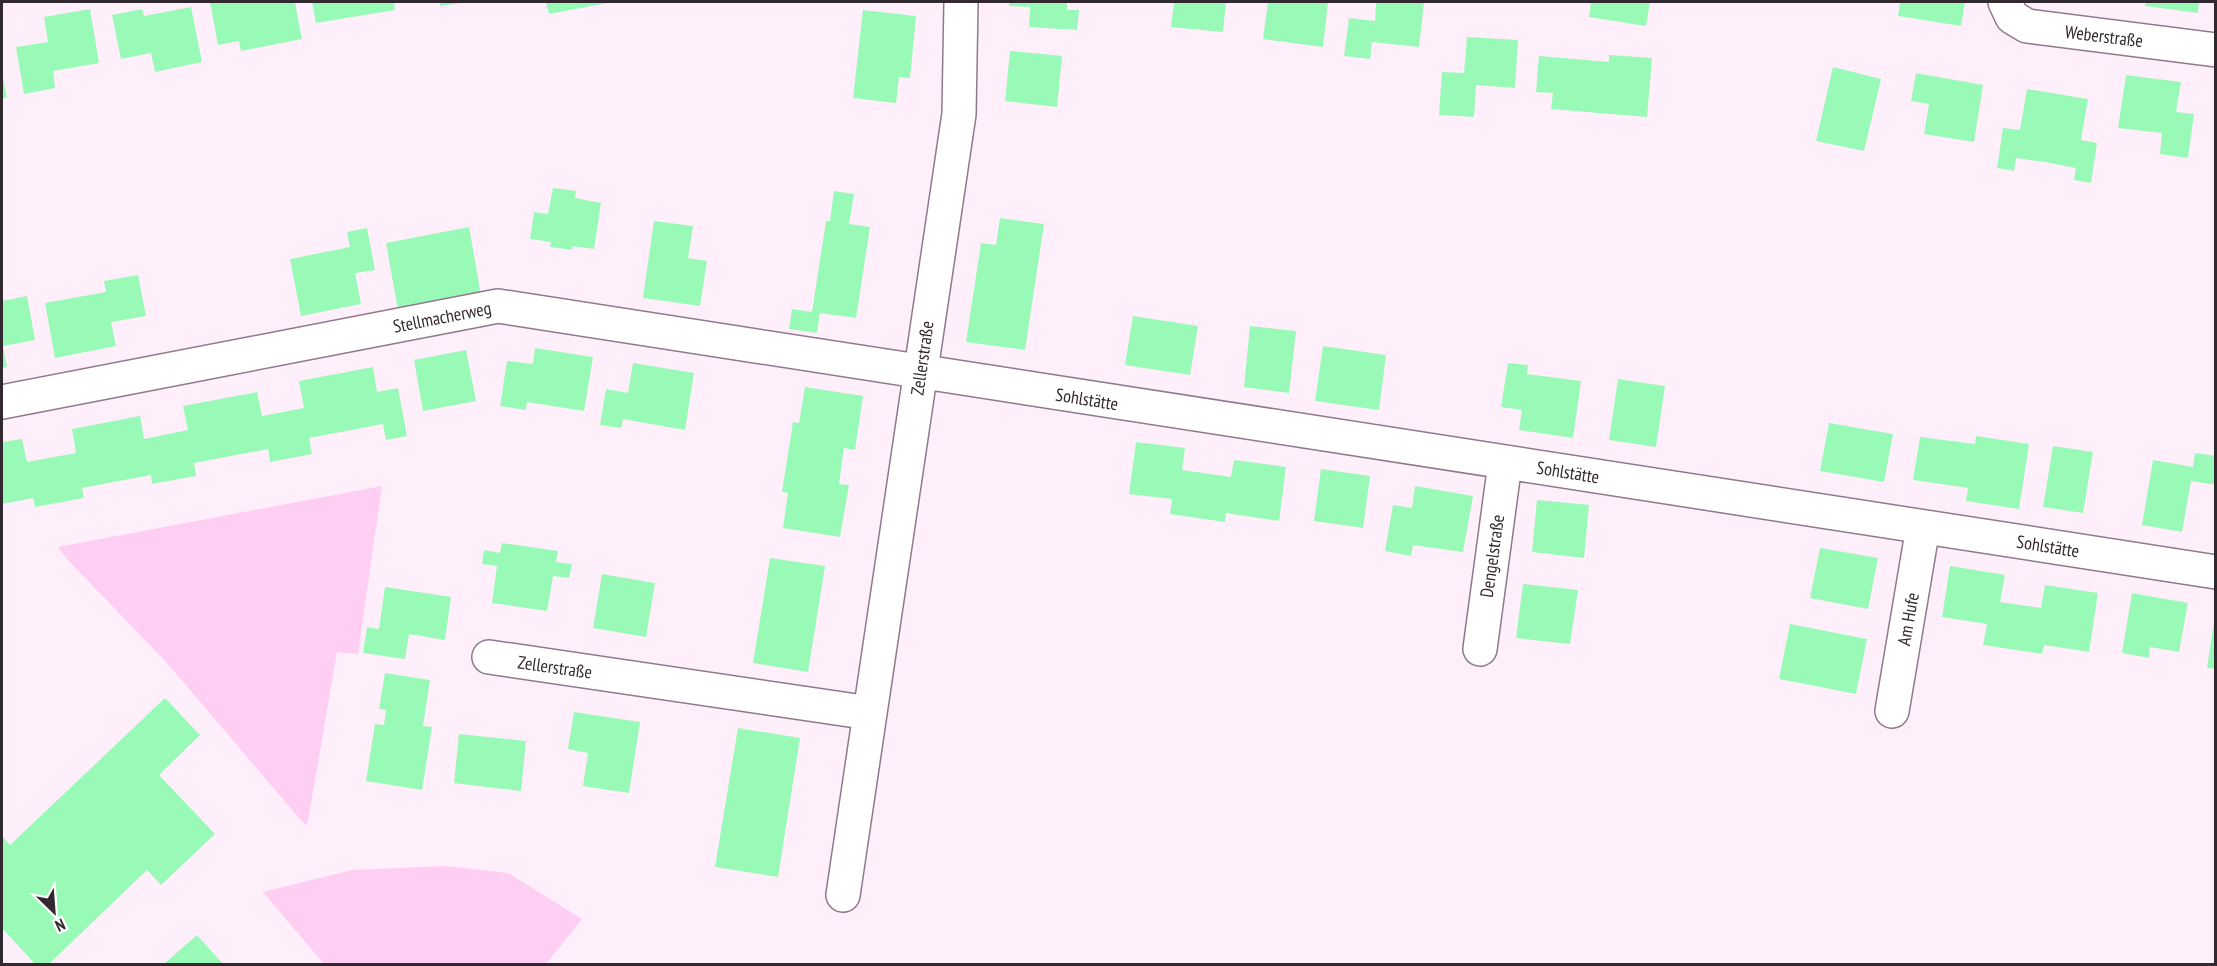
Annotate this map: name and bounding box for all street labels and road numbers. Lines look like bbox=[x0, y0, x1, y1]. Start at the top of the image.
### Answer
street label: Weberstraße bbox=[2064, 20, 2144, 52]
street label: Stellmacherweg bbox=[391, 296, 493, 338]
street label: Zellerstraße bbox=[905, 319, 939, 397]
street label: Sohlstätte bbox=[1054, 383, 1120, 415]
street label: Sohlstätte bbox=[1535, 456, 1601, 488]
street label: Dengelstraße bbox=[1475, 513, 1509, 599]
street label: Sohlstätte bbox=[2015, 530, 2081, 562]
street label: Am Hufe bbox=[1892, 591, 1924, 647]
street label: Zellerstraße bbox=[516, 650, 594, 684]

